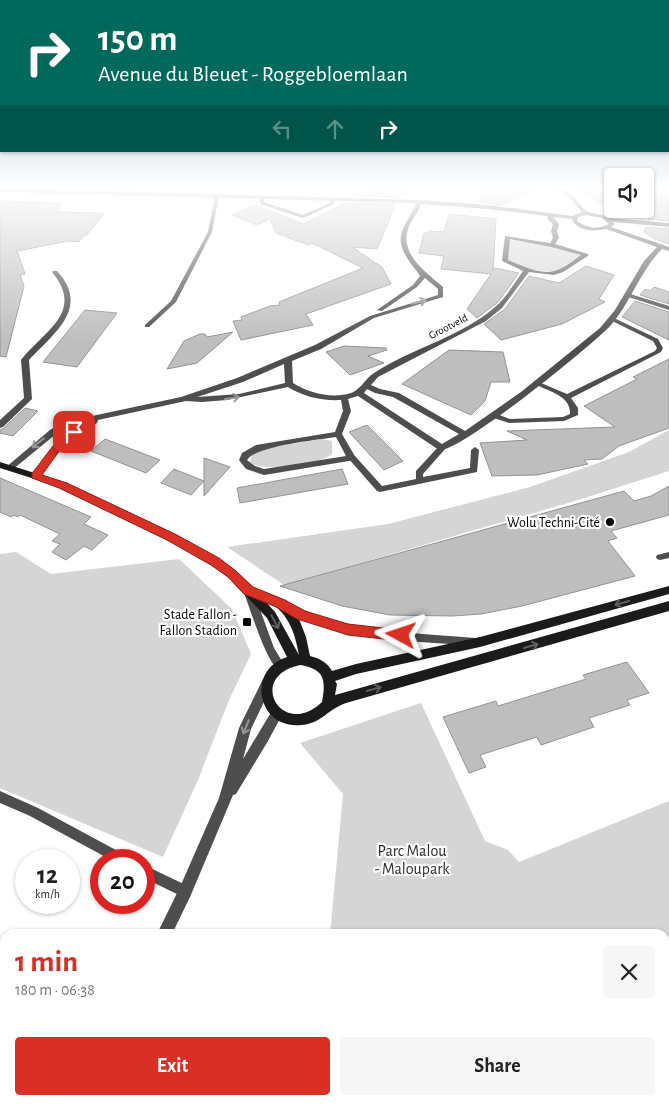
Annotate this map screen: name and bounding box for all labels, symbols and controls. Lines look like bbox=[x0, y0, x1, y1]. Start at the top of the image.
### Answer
icon: right bbox=[15, 20, 80, 85]
text: 150 m bbox=[98, 22, 178, 57]
text: Avenue du Bleuet - Roggebloemlaan bbox=[98, 63, 408, 85]
icon: left bbox=[268, 115, 296, 143]
icon: ahead bbox=[321, 115, 349, 143]
icon: right bbox=[374, 115, 402, 143]
map controls bbox=[604, 168, 654, 218]
button: sound bbox=[604, 168, 654, 218]
one-way arrow bbox=[410, 297, 426, 306]
street label: Grootveld bbox=[427, 312, 470, 341]
one-way arrow bbox=[223, 393, 239, 403]
pin bbox=[53, 411, 95, 453]
icon: arrive bbox=[60, 418, 88, 446]
one-way arrow bbox=[32, 438, 45, 449]
place label: Wolu Techni-Cité bbox=[507, 516, 600, 530]
marker: Wolu Techni-Cité bbox=[604, 516, 616, 528]
one-way arrow bbox=[614, 599, 630, 609]
place label: Stade Fallon - Fallon Stadion bbox=[160, 608, 237, 638]
position arrow bbox=[374, 608, 426, 660]
one-way arrow bbox=[270, 615, 280, 630]
marker: Stade Fallon - Fallon Stadion bbox=[241, 616, 253, 628]
one-way arrow bbox=[523, 640, 539, 650]
one-way arrow bbox=[366, 684, 382, 693]
one-way arrow bbox=[241, 719, 250, 734]
park label: Parc Malou - Maloupark bbox=[374, 843, 450, 877]
speed limit sign: 20 bbox=[90, 849, 155, 914]
text: 12 bbox=[37, 863, 58, 888]
text: km/h bbox=[35, 888, 60, 900]
button: close bbox=[603, 946, 655, 998]
text: 1 min bbox=[15, 947, 78, 977]
text: 180 m · 06:38 bbox=[15, 982, 95, 998]
button: Exit bbox=[15, 1037, 330, 1095]
button: Share bbox=[340, 1037, 655, 1095]

